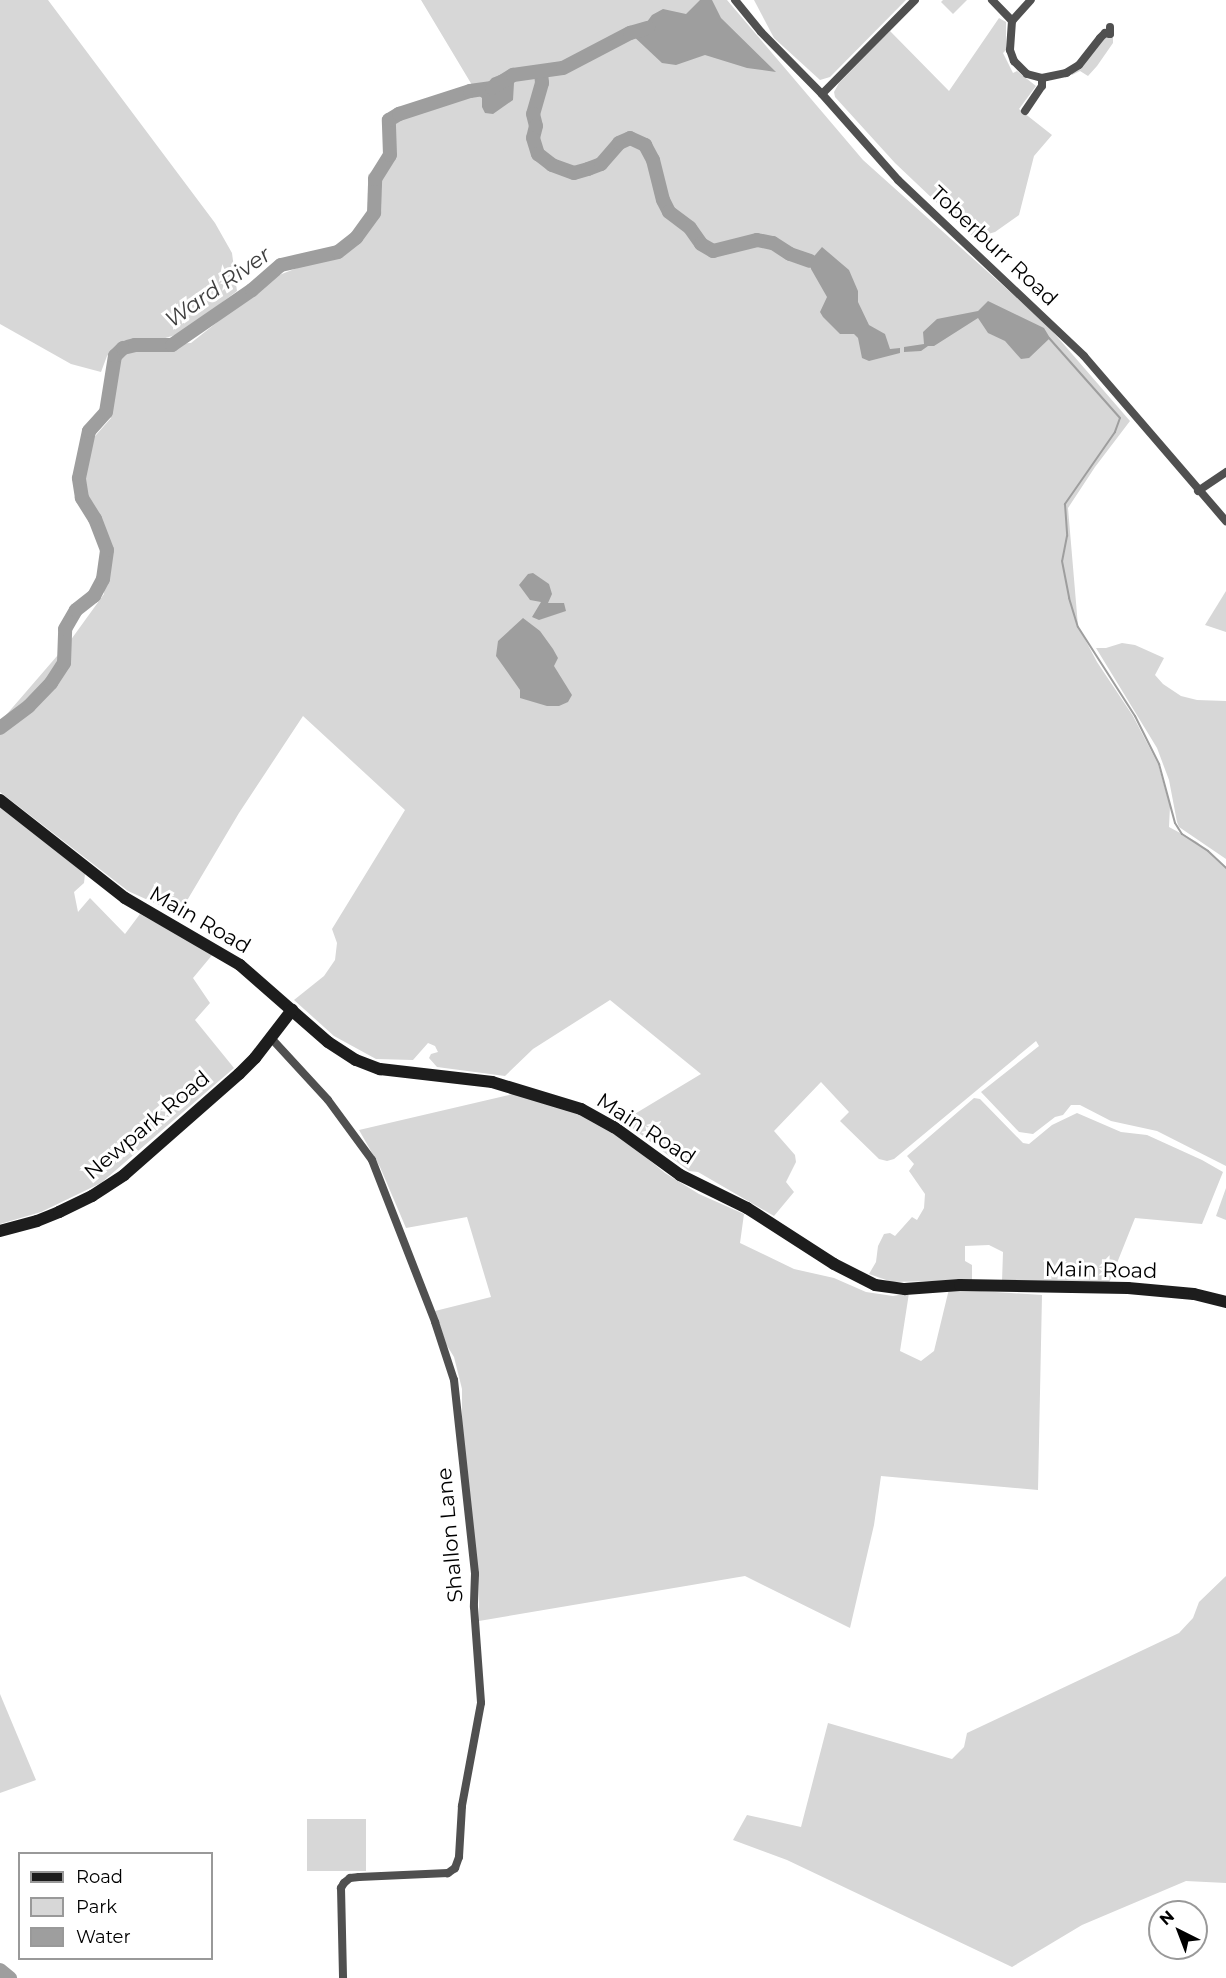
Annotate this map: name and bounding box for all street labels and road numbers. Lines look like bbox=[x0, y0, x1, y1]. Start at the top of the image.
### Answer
street label: Toberburr Road bbox=[925, 181, 1063, 311]
street label: Main Road bbox=[145, 881, 255, 959]
street label: Newpark Road bbox=[79, 1065, 215, 1185]
street label: Main Road bbox=[592, 1088, 700, 1170]
street label: Main Road bbox=[1044, 1256, 1158, 1284]
street label: Shallon Lane bbox=[432, 1467, 468, 1603]

